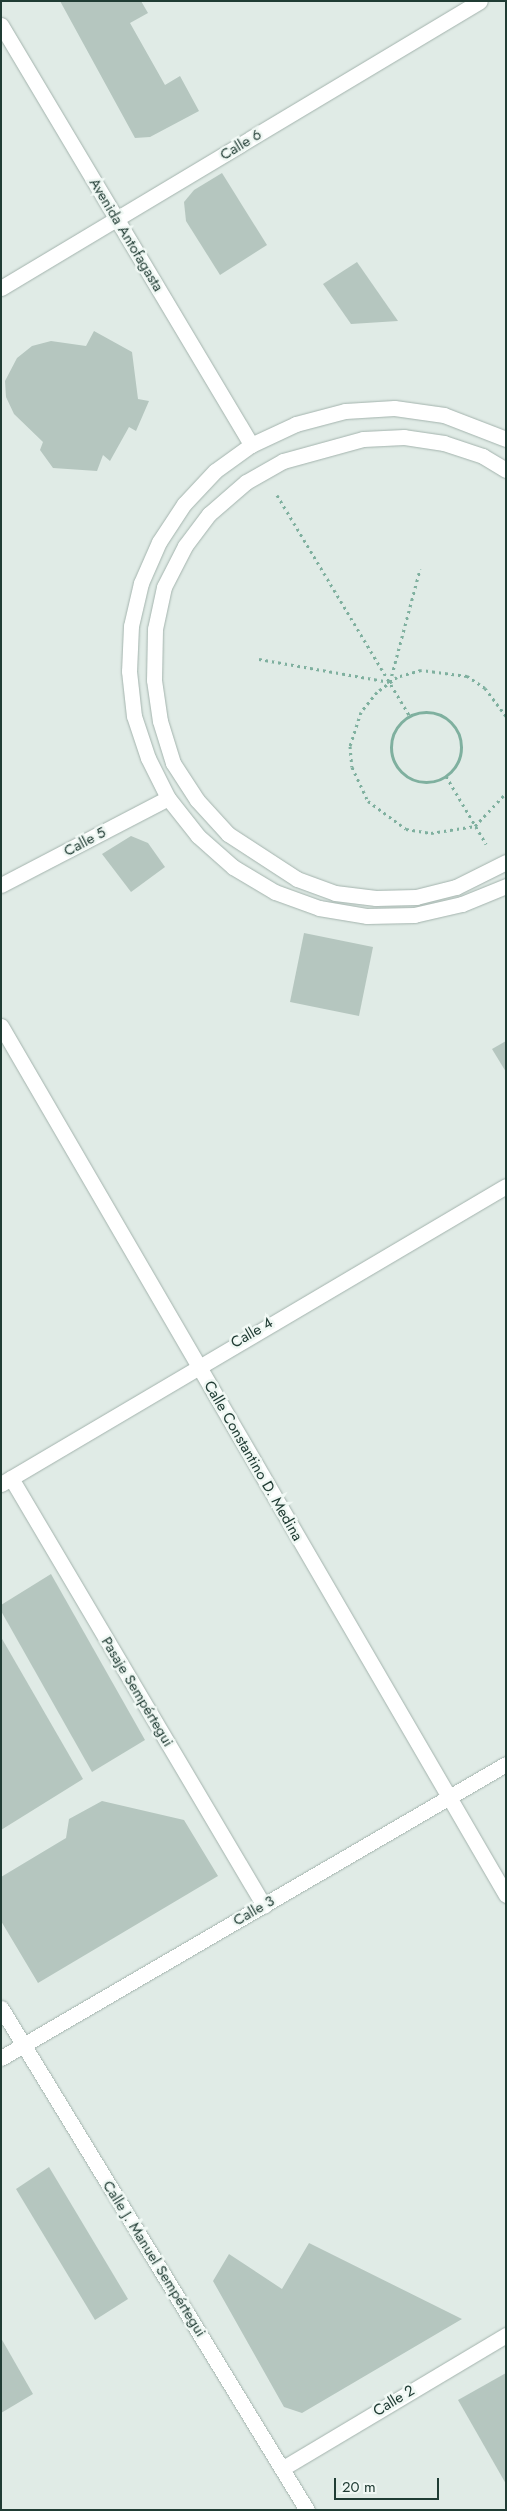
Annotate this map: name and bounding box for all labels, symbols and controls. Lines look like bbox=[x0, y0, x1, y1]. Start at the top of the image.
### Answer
street label: Calle 6 bbox=[217, 126, 265, 164]
street label: Avenida Antofagasta bbox=[85, 175, 167, 295]
street label: Calle 5 bbox=[61, 823, 109, 861]
street label: Calle 4 bbox=[228, 1314, 276, 1352]
street label: Calle Constantino D. Medina bbox=[200, 1378, 306, 1544]
street label: Pasaje Sempértegui bbox=[97, 1634, 177, 1750]
street label: Calle 3 bbox=[230, 1892, 278, 1930]
street label: Calle J. Manuel Sempértegui bbox=[98, 2178, 210, 2340]
street label: Calle 2 bbox=[370, 2382, 418, 2420]
scale bar bbox=[337, 2468, 442, 2500]
text: 20 m bbox=[342, 2476, 376, 2498]

